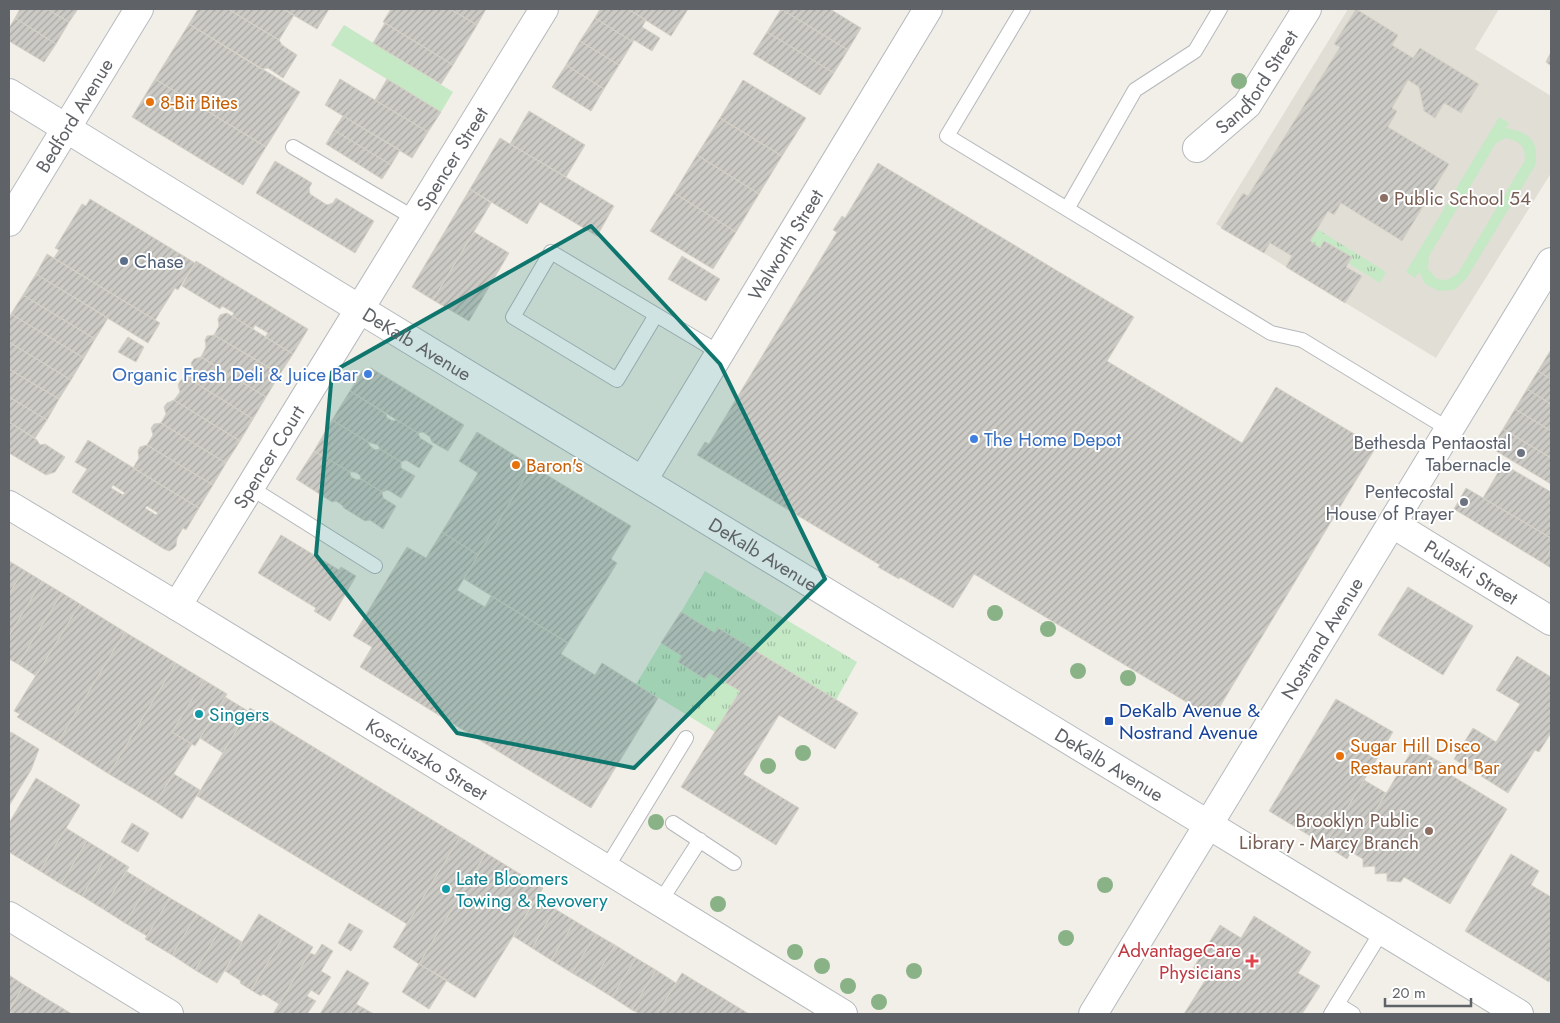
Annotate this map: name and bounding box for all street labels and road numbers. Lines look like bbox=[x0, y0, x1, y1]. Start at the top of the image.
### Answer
street label: Sandford Street bbox=[1210, 24, 1305, 141]
street label: Bedford Avenue bbox=[29, 53, 120, 178]
street label: Spencer Street bbox=[410, 102, 495, 216]
street label: Walworth Street bbox=[742, 184, 830, 306]
street label: DeKalb Avenue bbox=[357, 301, 476, 388]
street label: Spencer Court bbox=[227, 400, 311, 514]
street label: DeKalb Avenue bbox=[703, 511, 823, 598]
street label: Pulaski Street bbox=[1419, 533, 1524, 612]
street label: Nostrand Avenue bbox=[1275, 572, 1370, 705]
street label: Kosciuszko Street bbox=[361, 712, 493, 807]
street label: DeKalb Avenue bbox=[1050, 721, 1169, 808]

